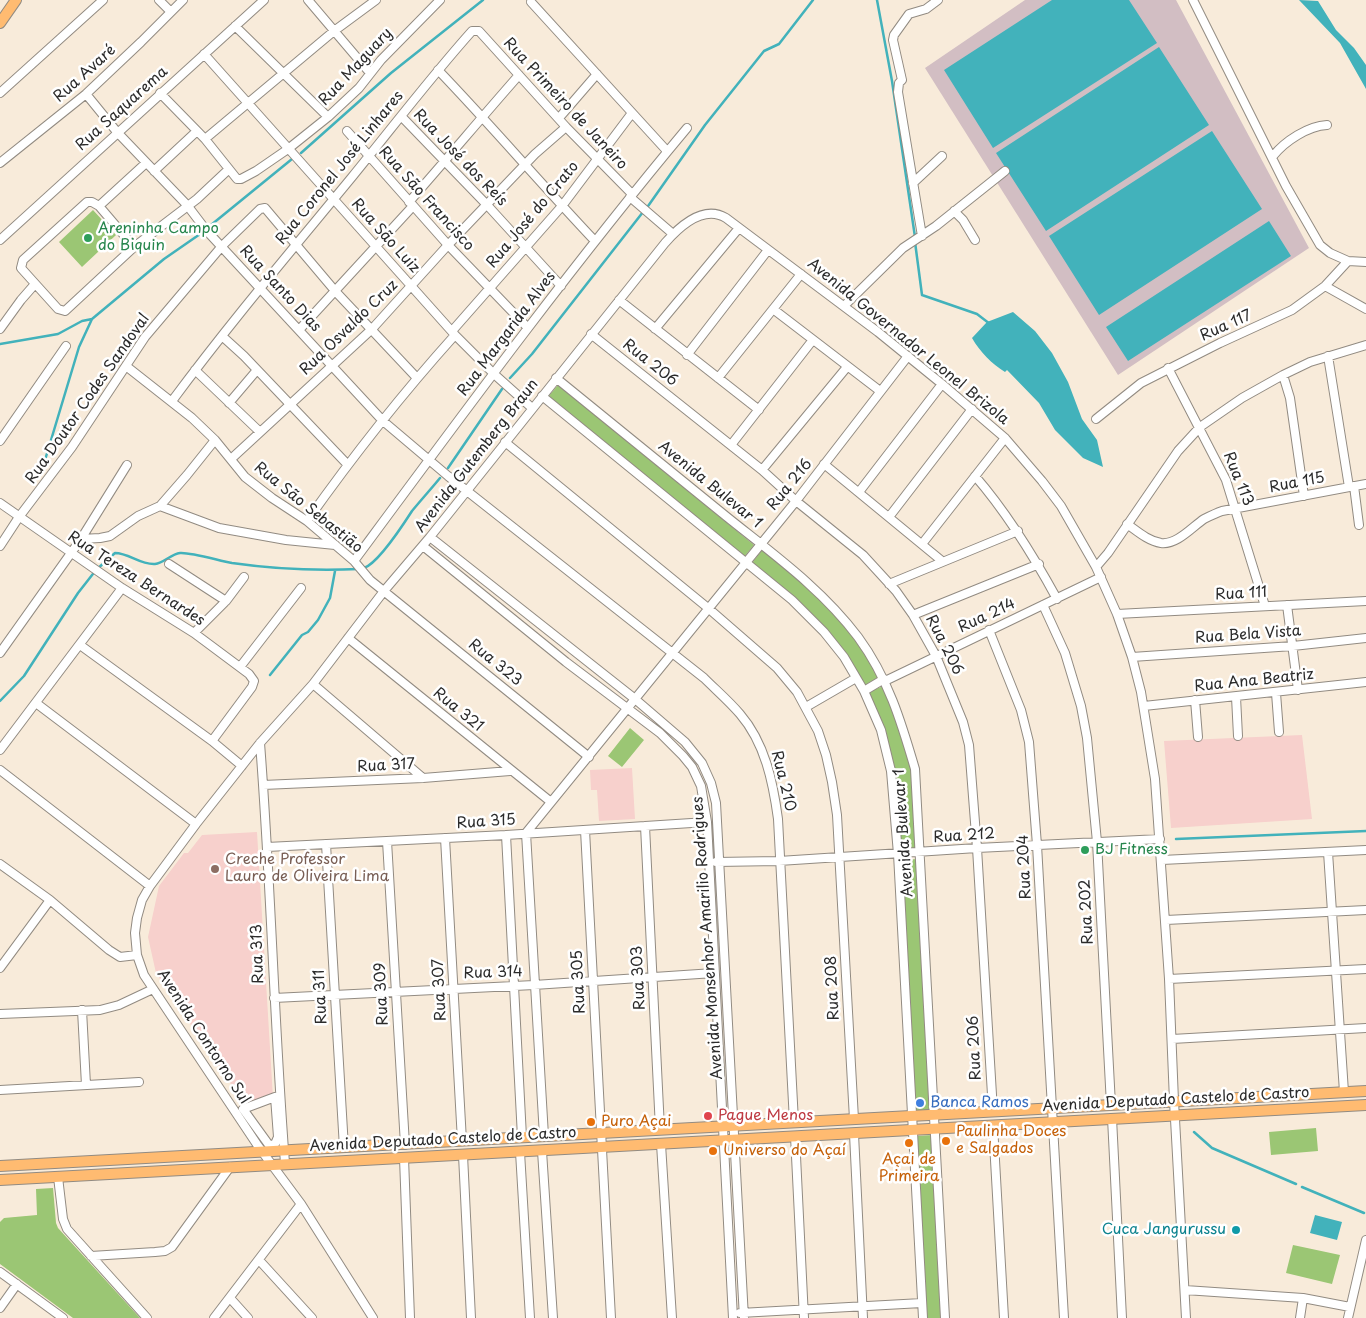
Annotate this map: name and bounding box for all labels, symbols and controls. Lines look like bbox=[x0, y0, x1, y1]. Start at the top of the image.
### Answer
street label: Rua Maguary bbox=[315, 24, 397, 110]
street label: Rua Primeiro de Janeiro bbox=[499, 34, 631, 174]
street label: Rua Avaré bbox=[50, 42, 120, 106]
street label: Rua Saquarema bbox=[72, 63, 172, 155]
street label: Rua Coronel José Linhares bbox=[272, 88, 408, 248]
street label: Rua José dos Reís bbox=[409, 106, 511, 210]
street label: Rua São Francisco bbox=[374, 143, 478, 255]
street label: Rua José do Crato bbox=[483, 158, 583, 272]
street label: Rua São Luiz bbox=[347, 195, 423, 277]
place label: Areninha Campo do Biquin bbox=[98, 220, 219, 255]
marker: Areninha Campo do Biquin bbox=[82, 232, 94, 244]
street label: Rua Santo Dias bbox=[235, 242, 325, 336]
street label: Avenida Governador Leonel Brizola bbox=[804, 255, 1012, 429]
street label: Rua Margarida Alves bbox=[454, 268, 560, 400]
street label: Rua Osvaldo Cruz bbox=[296, 277, 402, 379]
street label: Rua 117 bbox=[1197, 307, 1255, 345]
street label: Rua Doutor Codes Sandoval bbox=[22, 311, 154, 487]
street label: Rua 206 bbox=[619, 336, 681, 390]
street label: Avenida Gutemberg Braun bbox=[412, 376, 542, 536]
street label: Avenida Bulevar 1 bbox=[654, 438, 766, 532]
street label: Rua 113 bbox=[1219, 449, 1257, 509]
street label: Rua 216 bbox=[764, 456, 816, 514]
street label: Rua São Sebastião bbox=[250, 459, 366, 557]
street label: Rua 115 bbox=[1268, 469, 1326, 497]
street label: Rua Tereza Bernardes bbox=[64, 528, 208, 630]
street label: Rua 111 bbox=[1215, 584, 1267, 604]
street label: Rua 214 bbox=[956, 595, 1018, 637]
street label: Rua 206 bbox=[921, 612, 967, 678]
street label: Rua Bela Vista bbox=[1194, 622, 1302, 648]
street label: Rua 323 bbox=[465, 636, 525, 690]
street label: Rua Ana Beatriz bbox=[1193, 666, 1315, 696]
street label: Rua 321 bbox=[429, 684, 487, 736]
street label: Rua 210 bbox=[767, 749, 799, 813]
street label: Rua 317 bbox=[357, 755, 415, 777]
street label: Avenida Bulevar 1 bbox=[891, 768, 917, 898]
street label: Avenida Monsenhor Amarilio Rodrigues bbox=[689, 796, 727, 1080]
street label: Rua 315 bbox=[456, 811, 516, 833]
street label: Rua 212 bbox=[933, 825, 995, 847]
street label: Rua 204 bbox=[1014, 834, 1036, 900]
place label: BJ Fitness bbox=[1095, 841, 1168, 859]
marker: BJ Fitness bbox=[1079, 844, 1091, 856]
place label: Creche Professor Lauro de Oliveira Lima bbox=[225, 851, 389, 886]
marker: Creche Professor Lauro de Oliveira Lima bbox=[209, 863, 221, 875]
street label: Rua 202 bbox=[1076, 879, 1098, 945]
street label: Rua 313 bbox=[248, 924, 268, 984]
street label: Rua 303 bbox=[628, 945, 650, 1011]
street label: Rua 305 bbox=[568, 950, 590, 1014]
street label: Rua 208 bbox=[822, 955, 844, 1021]
street label: Rua 307 bbox=[429, 958, 451, 1022]
street label: Rua 309 bbox=[371, 962, 393, 1026]
street label: Rua 314 bbox=[463, 963, 523, 983]
street label: Avenida Contorno Sul bbox=[153, 966, 253, 1108]
street label: Rua 311 bbox=[311, 969, 331, 1025]
street label: Rua 206 bbox=[964, 1015, 986, 1081]
street label: Avenida Deputado Castelo de Castro bbox=[1042, 1084, 1310, 1116]
place label: Banca Ramos bbox=[930, 1094, 1029, 1112]
marker: Banca Ramos bbox=[914, 1097, 926, 1109]
place label: Pague Menos bbox=[718, 1107, 813, 1125]
marker: Pague Menos bbox=[702, 1110, 714, 1122]
place label: Puro Açai bbox=[601, 1113, 671, 1131]
marker: Puro Açai bbox=[585, 1116, 597, 1128]
place label: Paulinha Doces e Salgados bbox=[956, 1123, 1066, 1158]
street label: Avenida Deputado Castelo de Castro bbox=[309, 1124, 577, 1156]
marker: Paulinha Doces e Salgados bbox=[940, 1135, 952, 1147]
marker: Açai de Primeira bbox=[903, 1137, 915, 1149]
place label: Universo do Açaí bbox=[723, 1142, 846, 1160]
marker: Universo do Açaí bbox=[707, 1145, 719, 1157]
place label: Açai de Primeira bbox=[878, 1151, 940, 1186]
place label: Cuca Jangurussu bbox=[1102, 1221, 1226, 1239]
marker: Cuca Jangurussu bbox=[1230, 1224, 1242, 1236]

